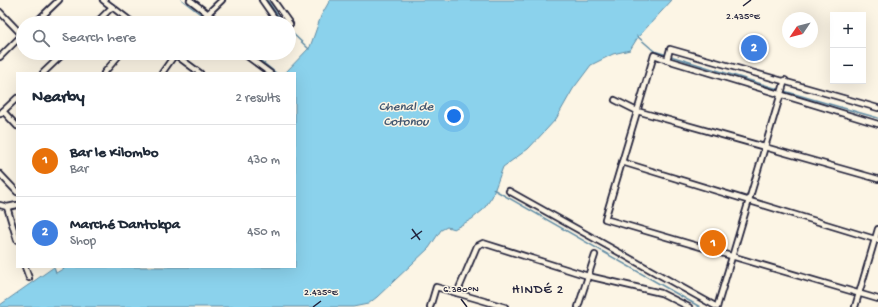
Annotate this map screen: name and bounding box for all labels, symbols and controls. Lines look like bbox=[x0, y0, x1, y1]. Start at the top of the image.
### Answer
text: 2.435°E bbox=[726, 11, 761, 23]
north arrow bbox=[782, 12, 818, 48]
map controls bbox=[830, 12, 866, 84]
button: + bbox=[830, 12, 866, 48]
search box bbox=[16, 16, 296, 60]
icon: search bbox=[30, 27, 52, 49]
text: Search here bbox=[62, 29, 136, 47]
pin: 2 bbox=[741, 33, 767, 63]
button: − bbox=[830, 48, 866, 84]
text: Nearby bbox=[32, 88, 85, 108]
text: 2 results bbox=[235, 91, 280, 106]
water label: Chenal de Cotonou bbox=[379, 100, 434, 130]
your location bbox=[444, 106, 464, 126]
text: Bar le Kilombo bbox=[70, 144, 158, 162]
text: 1 bbox=[42, 153, 48, 168]
text: 430 m bbox=[247, 153, 280, 168]
text: Bar bbox=[70, 162, 88, 177]
text: Marché Dantokpa bbox=[70, 216, 180, 234]
text: 2 bbox=[42, 225, 48, 240]
text: 450 m bbox=[247, 225, 280, 240]
pin: 1 bbox=[700, 228, 726, 258]
text: Shop bbox=[70, 234, 96, 249]
district label: HINDÉ 2 bbox=[512, 282, 564, 298]
text: 6.380°N bbox=[443, 284, 479, 296]
text: 2.435°E bbox=[304, 287, 339, 299]

